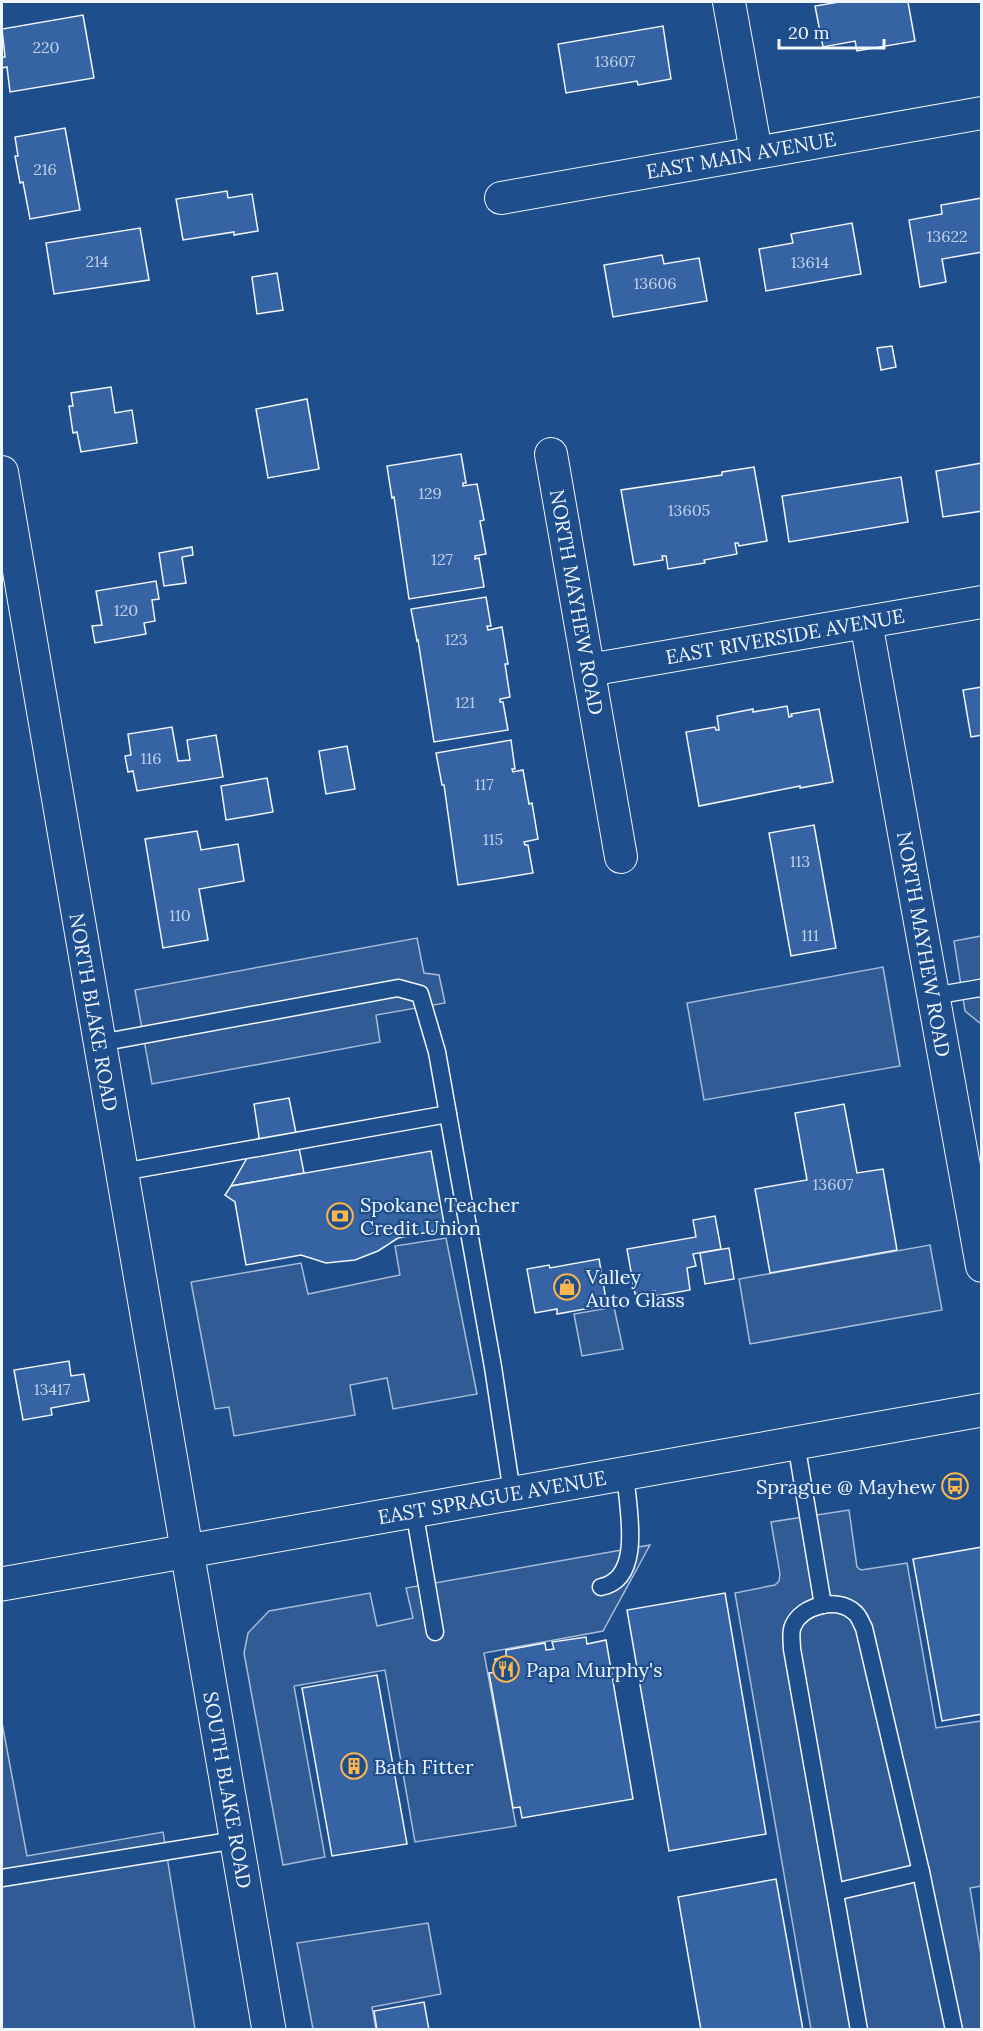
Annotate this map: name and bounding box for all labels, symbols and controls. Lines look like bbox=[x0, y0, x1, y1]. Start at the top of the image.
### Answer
scale bar bbox=[779, 12, 884, 50]
text: 20 m bbox=[788, 21, 830, 44]
house number: 220 bbox=[32, 37, 60, 57]
house number: 13607 bbox=[595, 51, 636, 71]
street label: EAST MAIN AVENUE bbox=[644, 126, 838, 184]
house number: 216 bbox=[33, 159, 57, 179]
house number: 13622 bbox=[926, 226, 968, 246]
house number: 214 bbox=[85, 251, 109, 271]
house number: 13614 bbox=[791, 252, 830, 272]
house number: 13606 bbox=[633, 273, 677, 293]
house number: 129 bbox=[418, 483, 442, 503]
street label: NORTH MAYHEW ROAD bbox=[545, 487, 609, 717]
house number: 13605 bbox=[668, 500, 710, 520]
house number: 127 bbox=[431, 549, 454, 569]
house number: 120 bbox=[114, 600, 138, 620]
street label: EAST RIVERSIDE AVENUE bbox=[664, 603, 906, 669]
house number: 123 bbox=[444, 629, 468, 649]
house number: 121 bbox=[455, 692, 475, 712]
house number: 116 bbox=[141, 748, 161, 768]
house number: 117 bbox=[474, 774, 494, 794]
house number: 115 bbox=[483, 829, 503, 849]
street label: NORTH MAYHEW ROAD bbox=[892, 829, 956, 1059]
house number: 113 bbox=[790, 851, 810, 871]
house number: 110 bbox=[169, 905, 191, 925]
street label: NORTH BLAKE ROAD bbox=[64, 911, 124, 1113]
house number: 111 bbox=[801, 925, 819, 945]
house number: 13607 bbox=[813, 1174, 854, 1194]
place label: Spokane Teacher Credit Union bbox=[360, 1192, 520, 1240]
bank icon: Spokane Teacher Credit Union bbox=[325, 1201, 355, 1231]
place label: Valley Auto Glass bbox=[585, 1264, 685, 1312]
shop icon: Valley Auto Glass bbox=[552, 1272, 582, 1302]
house number: 13417 bbox=[34, 1379, 71, 1399]
street label: EAST SPRAGUE AVENUE bbox=[376, 1465, 608, 1529]
bus stop icon: Sprague @ Mayhew bbox=[940, 1471, 970, 1501]
place label: Sprague @ Mayhew bbox=[756, 1474, 936, 1499]
restaurant icon: Papa Murphy's bbox=[491, 1654, 521, 1684]
place label: Papa Murphy's bbox=[526, 1657, 663, 1682]
street label: SOUTH BLAKE ROAD bbox=[198, 1690, 258, 1890]
building icon: Bath Fitter bbox=[339, 1751, 369, 1781]
place label: Bath Fitter bbox=[374, 1754, 474, 1779]

